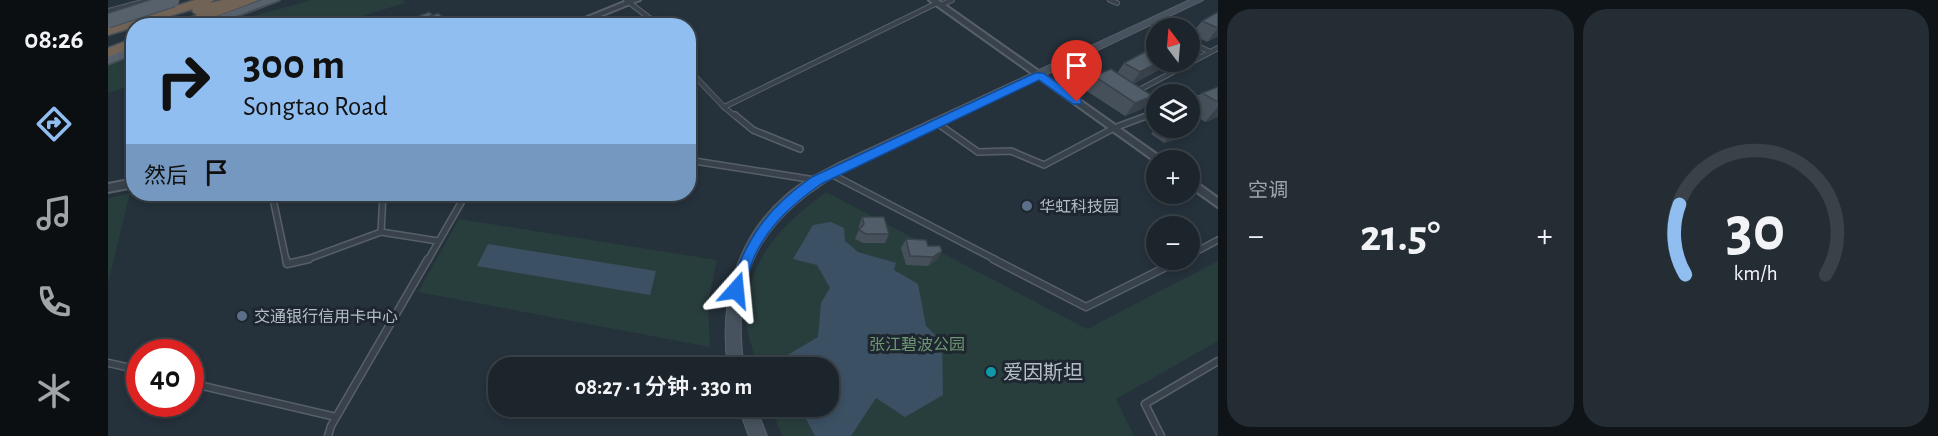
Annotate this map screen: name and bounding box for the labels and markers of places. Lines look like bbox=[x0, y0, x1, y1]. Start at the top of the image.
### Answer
pin bbox=[1051, 40, 1102, 102]
place label: 华虹科技园 bbox=[1039, 198, 1119, 215]
marker: 华虹科技园 bbox=[1020, 199, 1034, 213]
place label: 交通银行信用卡中心 bbox=[254, 308, 398, 325]
marker: 交通银行信用卡中心 bbox=[235, 309, 249, 323]
place label: 爱因斯坦 bbox=[1003, 362, 1083, 383]
marker: 爱因斯坦 bbox=[984, 365, 998, 379]

